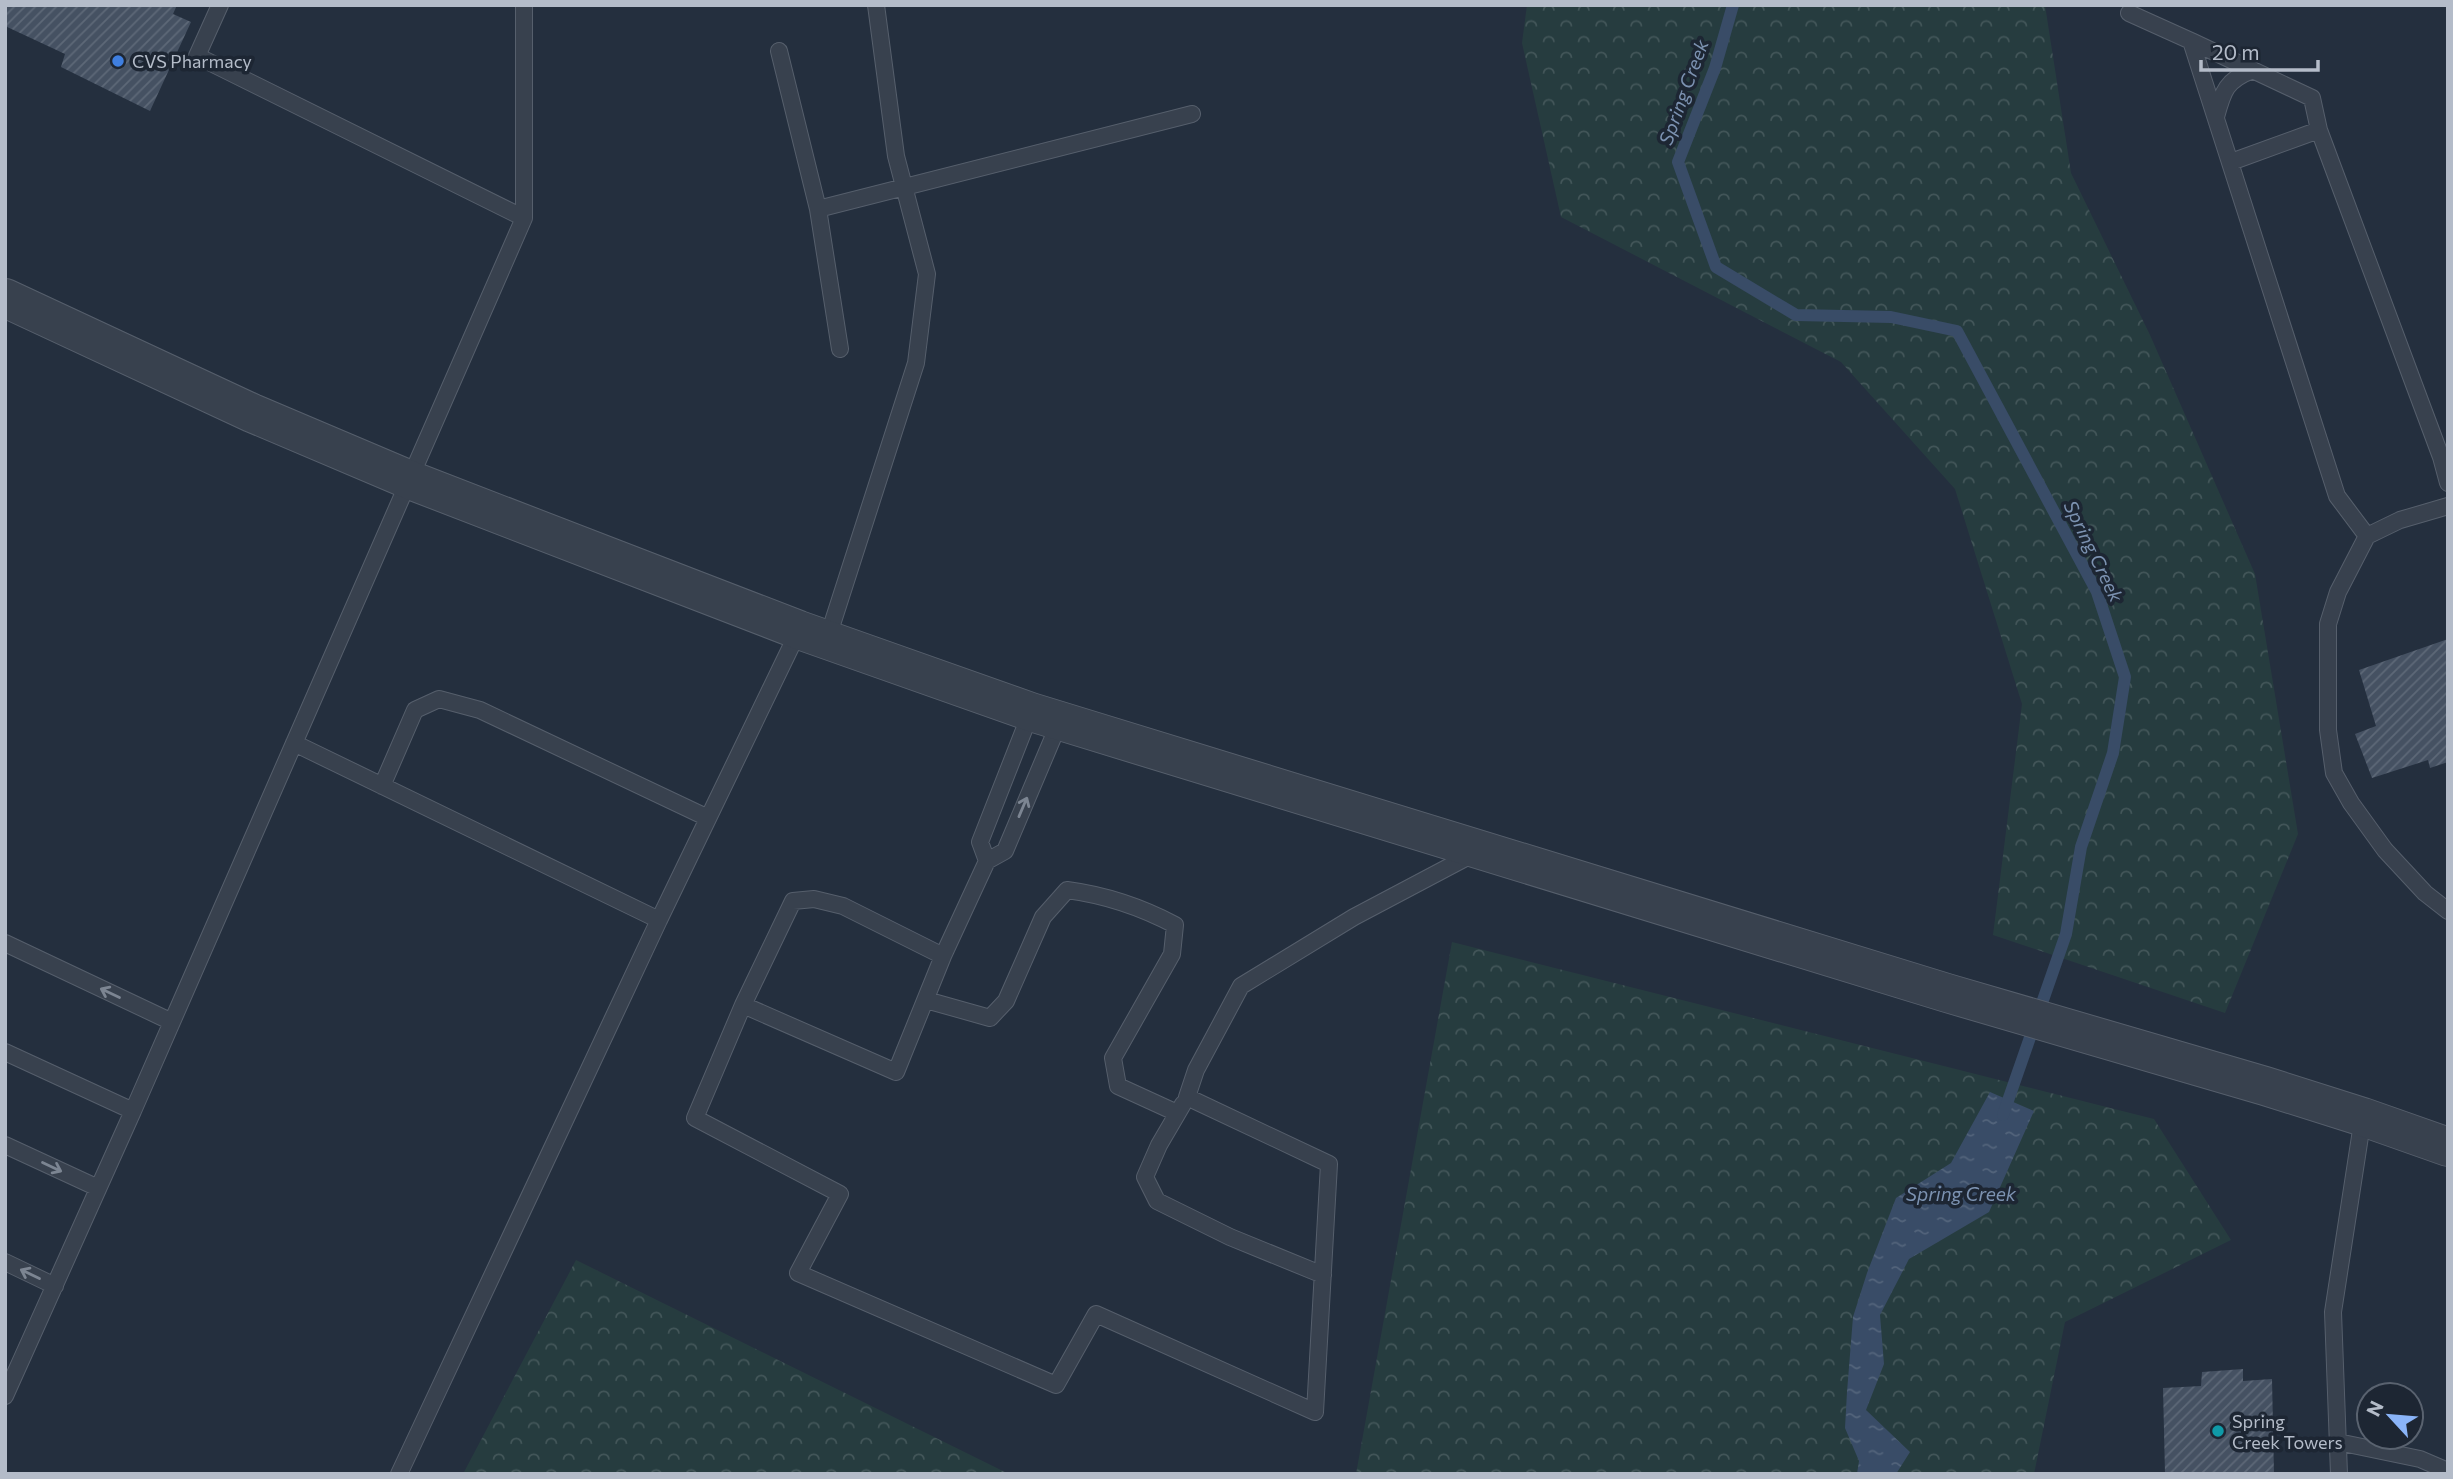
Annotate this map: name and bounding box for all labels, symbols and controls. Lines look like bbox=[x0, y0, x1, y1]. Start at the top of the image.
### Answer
scale bar bbox=[2201, 28, 2318, 72]
water label: Spring Creek bbox=[1653, 36, 1713, 148]
text: 20 m bbox=[2212, 39, 2260, 64]
place label: CVS Pharmacy bbox=[132, 50, 252, 72]
marker: CVS Pharmacy bbox=[110, 53, 126, 69]
water label: Spring Creek bbox=[2059, 496, 2129, 606]
one-way arrow bbox=[1018, 796, 1031, 818]
one-way arrow bbox=[100, 986, 121, 999]
one-way arrow bbox=[41, 1161, 62, 1174]
water label: Spring Creek bbox=[1906, 1182, 2017, 1205]
one-way arrow bbox=[20, 1267, 41, 1280]
north arrow bbox=[2355, 1381, 2425, 1451]
text: N bbox=[2361, 1397, 2388, 1420]
place label: Spring Creek Towers bbox=[2232, 1410, 2343, 1453]
marker: Spring Creek Towers bbox=[2210, 1423, 2226, 1439]

